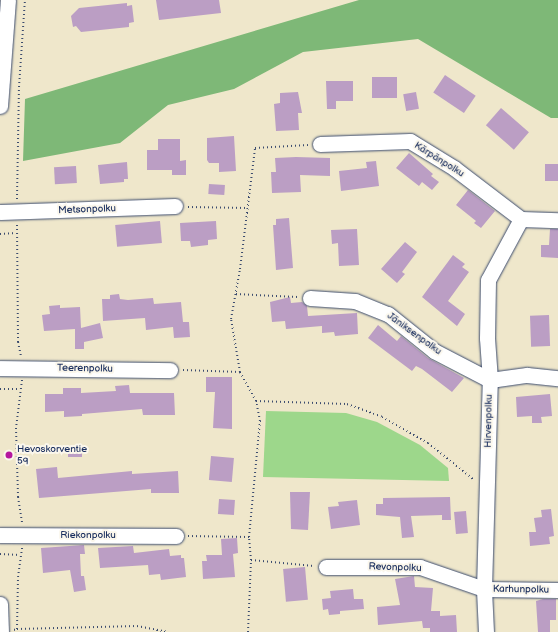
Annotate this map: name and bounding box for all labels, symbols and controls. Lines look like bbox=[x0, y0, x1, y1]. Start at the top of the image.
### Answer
street label: Kärpänpolku bbox=[412, 140, 466, 180]
street label: Metsonpolku bbox=[58, 203, 116, 217]
street label: Jäniksenpolku bbox=[385, 310, 443, 358]
street label: Teerenpolku bbox=[57, 363, 113, 375]
street label: Hirvenpolku bbox=[483, 394, 495, 448]
place label: Hevoskorventie 59 bbox=[17, 443, 87, 466]
marker: Hevoskorventie 59 bbox=[4, 450, 14, 460]
street label: Riekonpolku bbox=[60, 530, 116, 542]
street label: Revonpolku bbox=[368, 561, 422, 575]
street label: Karhunpolku bbox=[493, 584, 549, 596]

